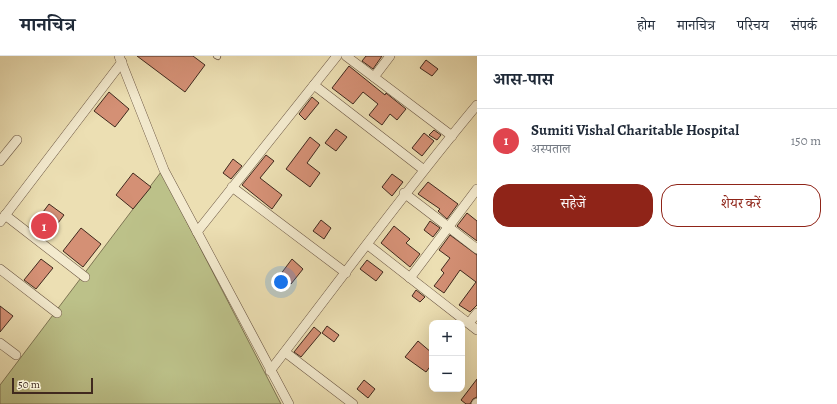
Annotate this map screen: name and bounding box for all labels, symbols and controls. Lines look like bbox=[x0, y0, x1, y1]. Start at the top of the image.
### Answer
text: मानचित्र bbox=[20, 12, 75, 38]
text: होम bbox=[637, 16, 655, 35]
text: मानचित्र bbox=[677, 16, 715, 35]
text: परिचय bbox=[737, 16, 769, 35]
text: संपर्क bbox=[791, 16, 817, 35]
text: आस-पास bbox=[493, 68, 553, 91]
text: Sumiti Vishal Charitable Hospital bbox=[531, 120, 739, 140]
text: 1 bbox=[504, 132, 508, 149]
text: 150 m bbox=[791, 132, 821, 149]
text: अस्पताल bbox=[531, 140, 571, 157]
button: सहेजें bbox=[493, 184, 653, 227]
button: शेयर करें bbox=[661, 184, 821, 227]
pin: 1 bbox=[31, 211, 57, 241]
your location bbox=[271, 272, 291, 292]
map controls bbox=[429, 320, 465, 392]
button: + bbox=[429, 320, 465, 356]
button: − bbox=[429, 356, 465, 392]
scale bar bbox=[12, 376, 93, 395]
text: 50 m bbox=[18, 377, 40, 392]

